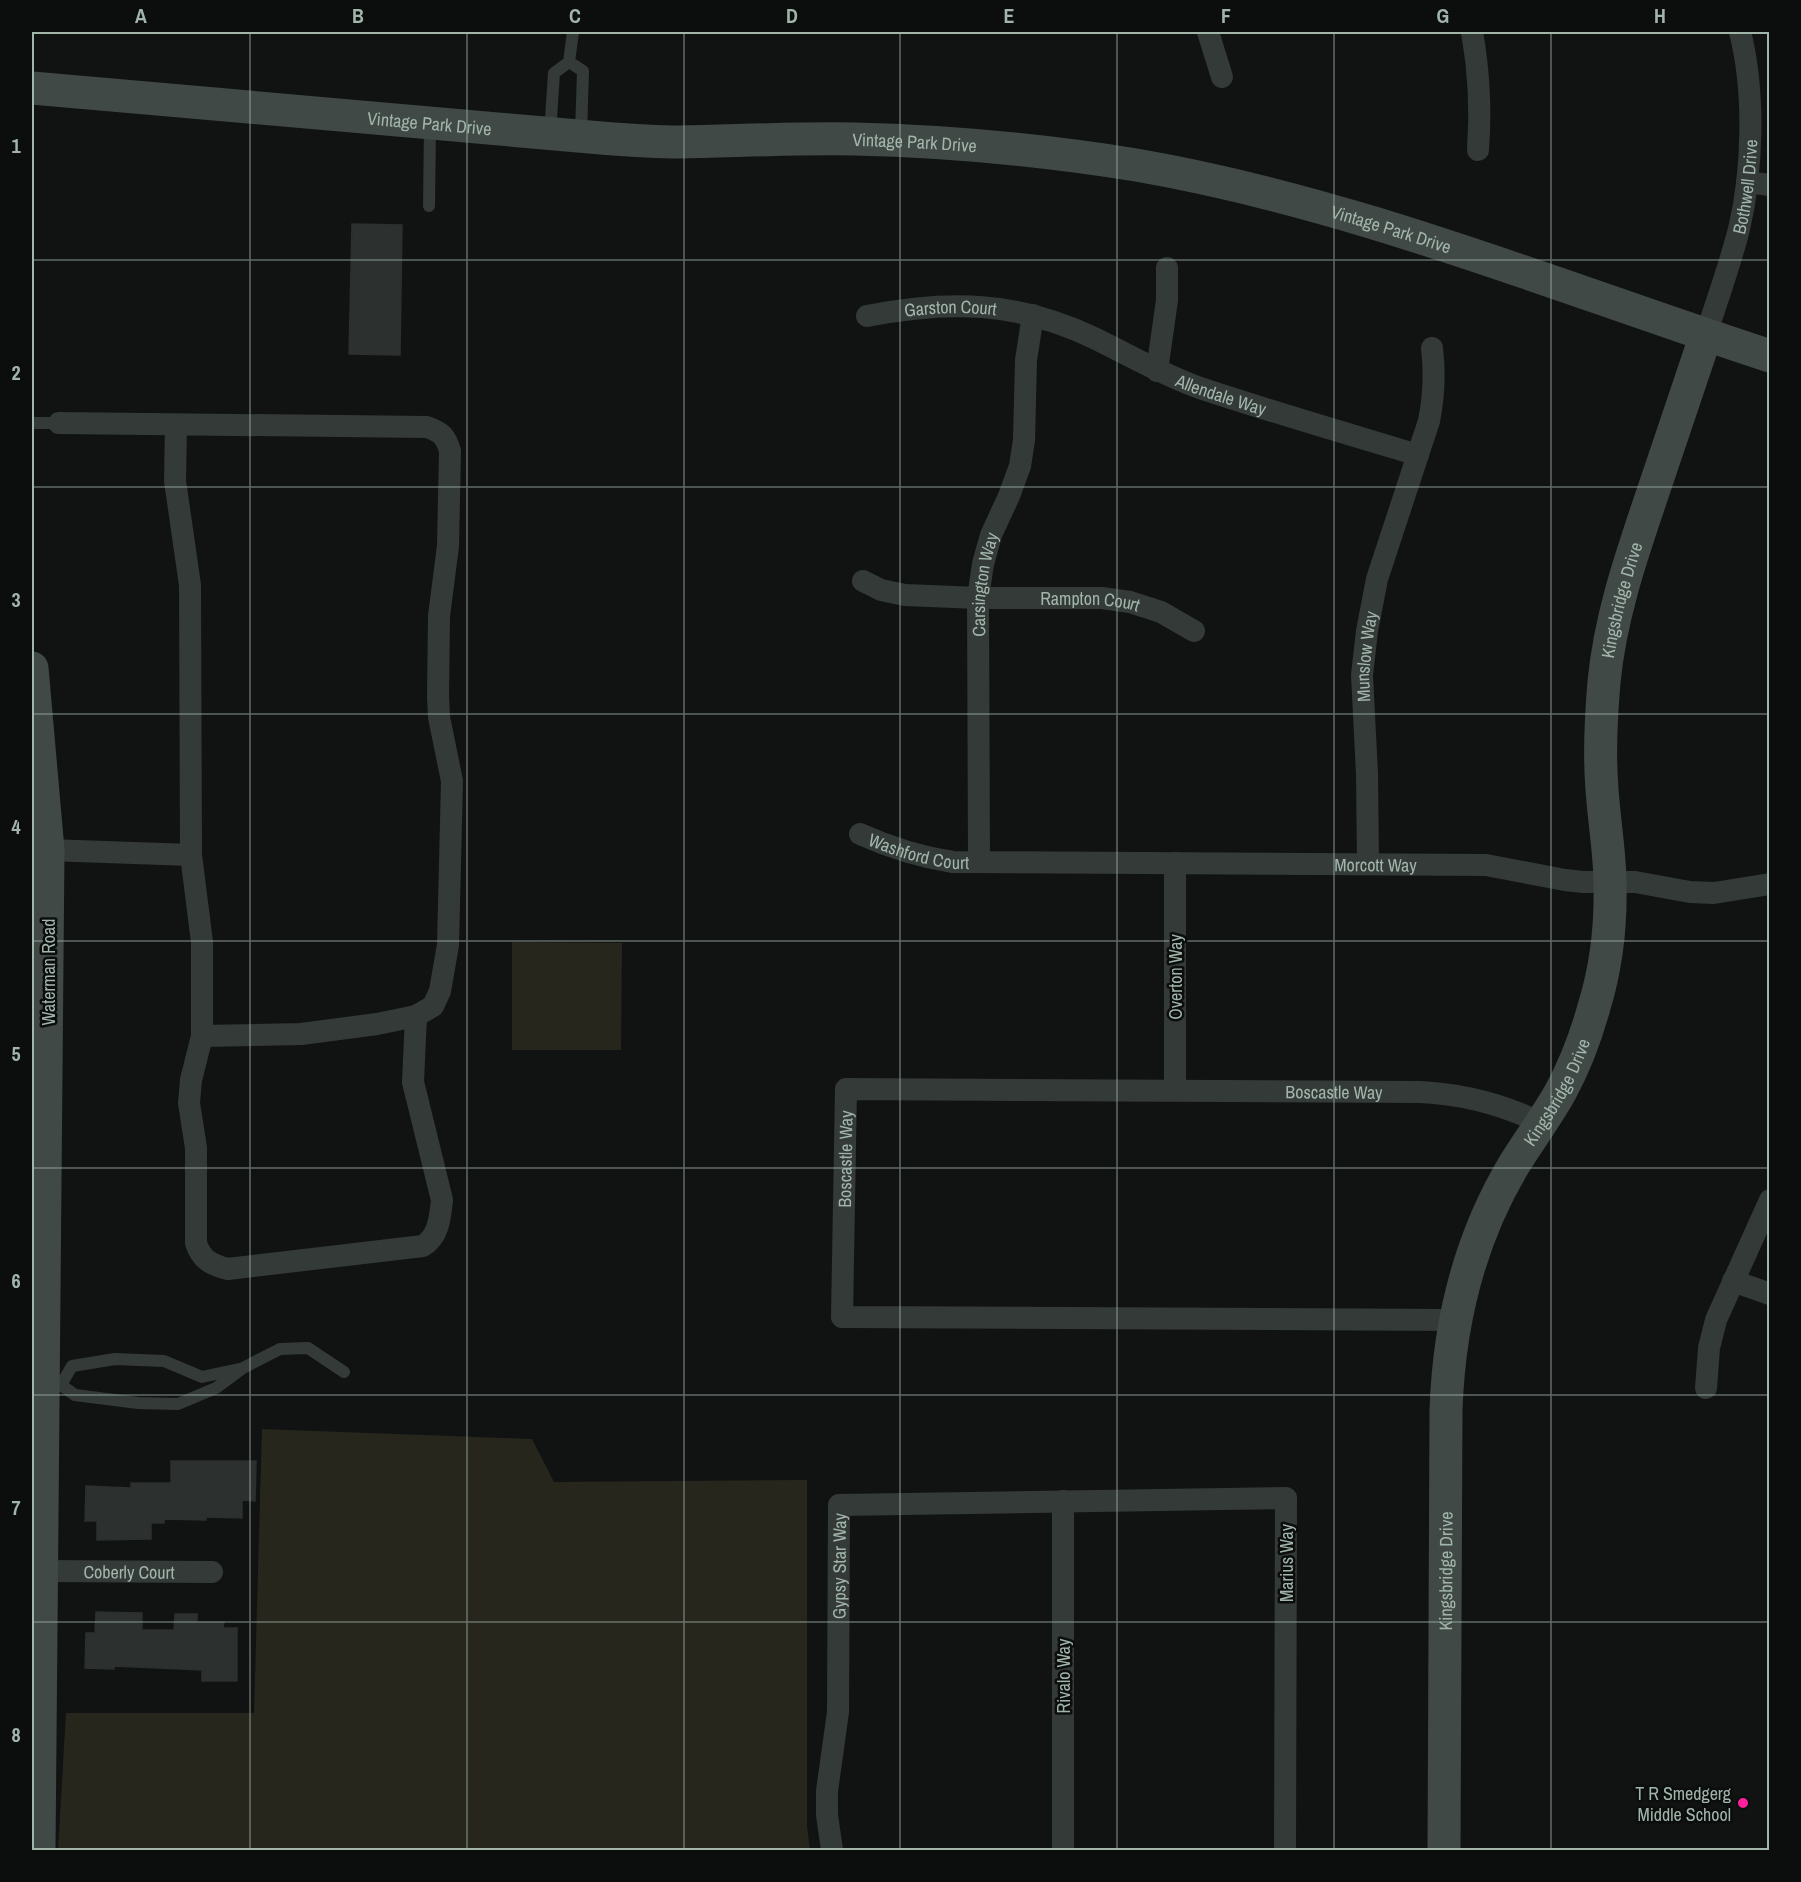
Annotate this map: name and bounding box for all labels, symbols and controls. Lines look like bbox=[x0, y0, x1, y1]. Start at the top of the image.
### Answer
text: A bbox=[135, 2, 147, 29]
text: B bbox=[352, 2, 364, 29]
text: C bbox=[569, 2, 581, 29]
text: D bbox=[786, 2, 798, 29]
text: E bbox=[1004, 2, 1015, 29]
text: F bbox=[1221, 2, 1231, 29]
text: G bbox=[1437, 2, 1449, 29]
text: H bbox=[1654, 2, 1666, 29]
street label: Vintage Park Drive bbox=[366, 105, 493, 141]
street label: Vintage Park Drive bbox=[852, 126, 978, 158]
text: 1 bbox=[11, 132, 21, 159]
street label: Bothwell Drive bbox=[1726, 139, 1763, 236]
street label: Vintage Park Drive bbox=[1328, 199, 1455, 259]
street label: Garston Court bbox=[903, 294, 998, 322]
text: 2 bbox=[11, 359, 21, 386]
street label: Allendale Way bbox=[1171, 367, 1270, 421]
street label: Carsington Way bbox=[965, 529, 1004, 637]
street label: Kingsbridge Drive bbox=[1595, 539, 1648, 660]
street label: Rampton Court bbox=[1040, 585, 1143, 617]
text: 3 bbox=[11, 586, 21, 613]
street label: Munslow Way bbox=[1349, 608, 1383, 702]
text: 4 bbox=[11, 813, 21, 840]
street label: Washford Court bbox=[865, 827, 969, 875]
street label: Morcott Way bbox=[1334, 852, 1417, 877]
street label: Waterman Road bbox=[36, 919, 61, 1025]
street label: Overton Way bbox=[1163, 934, 1188, 1020]
street label: Kingsbridge Drive bbox=[1517, 1035, 1596, 1151]
text: 5 bbox=[11, 1040, 21, 1067]
street label: Boscastle Way bbox=[1285, 1079, 1383, 1104]
street label: Boscastle Way bbox=[831, 1110, 858, 1208]
text: 6 bbox=[11, 1267, 21, 1294]
text: 7 bbox=[11, 1494, 21, 1521]
street label: Kingsbridge Drive bbox=[1432, 1511, 1458, 1631]
street label: Gypsy Star Way bbox=[826, 1512, 851, 1619]
street label: Marius Way bbox=[1274, 1523, 1299, 1602]
street label: Coberly Court bbox=[83, 1559, 175, 1584]
street label: Rivalo Way bbox=[1051, 1638, 1076, 1713]
text: 8 bbox=[11, 1721, 21, 1748]
place label: T R Smedgerg Middle School bbox=[1635, 1781, 1732, 1827]
marker: T R Smedgerg Middle School bbox=[1736, 1796, 1750, 1810]

